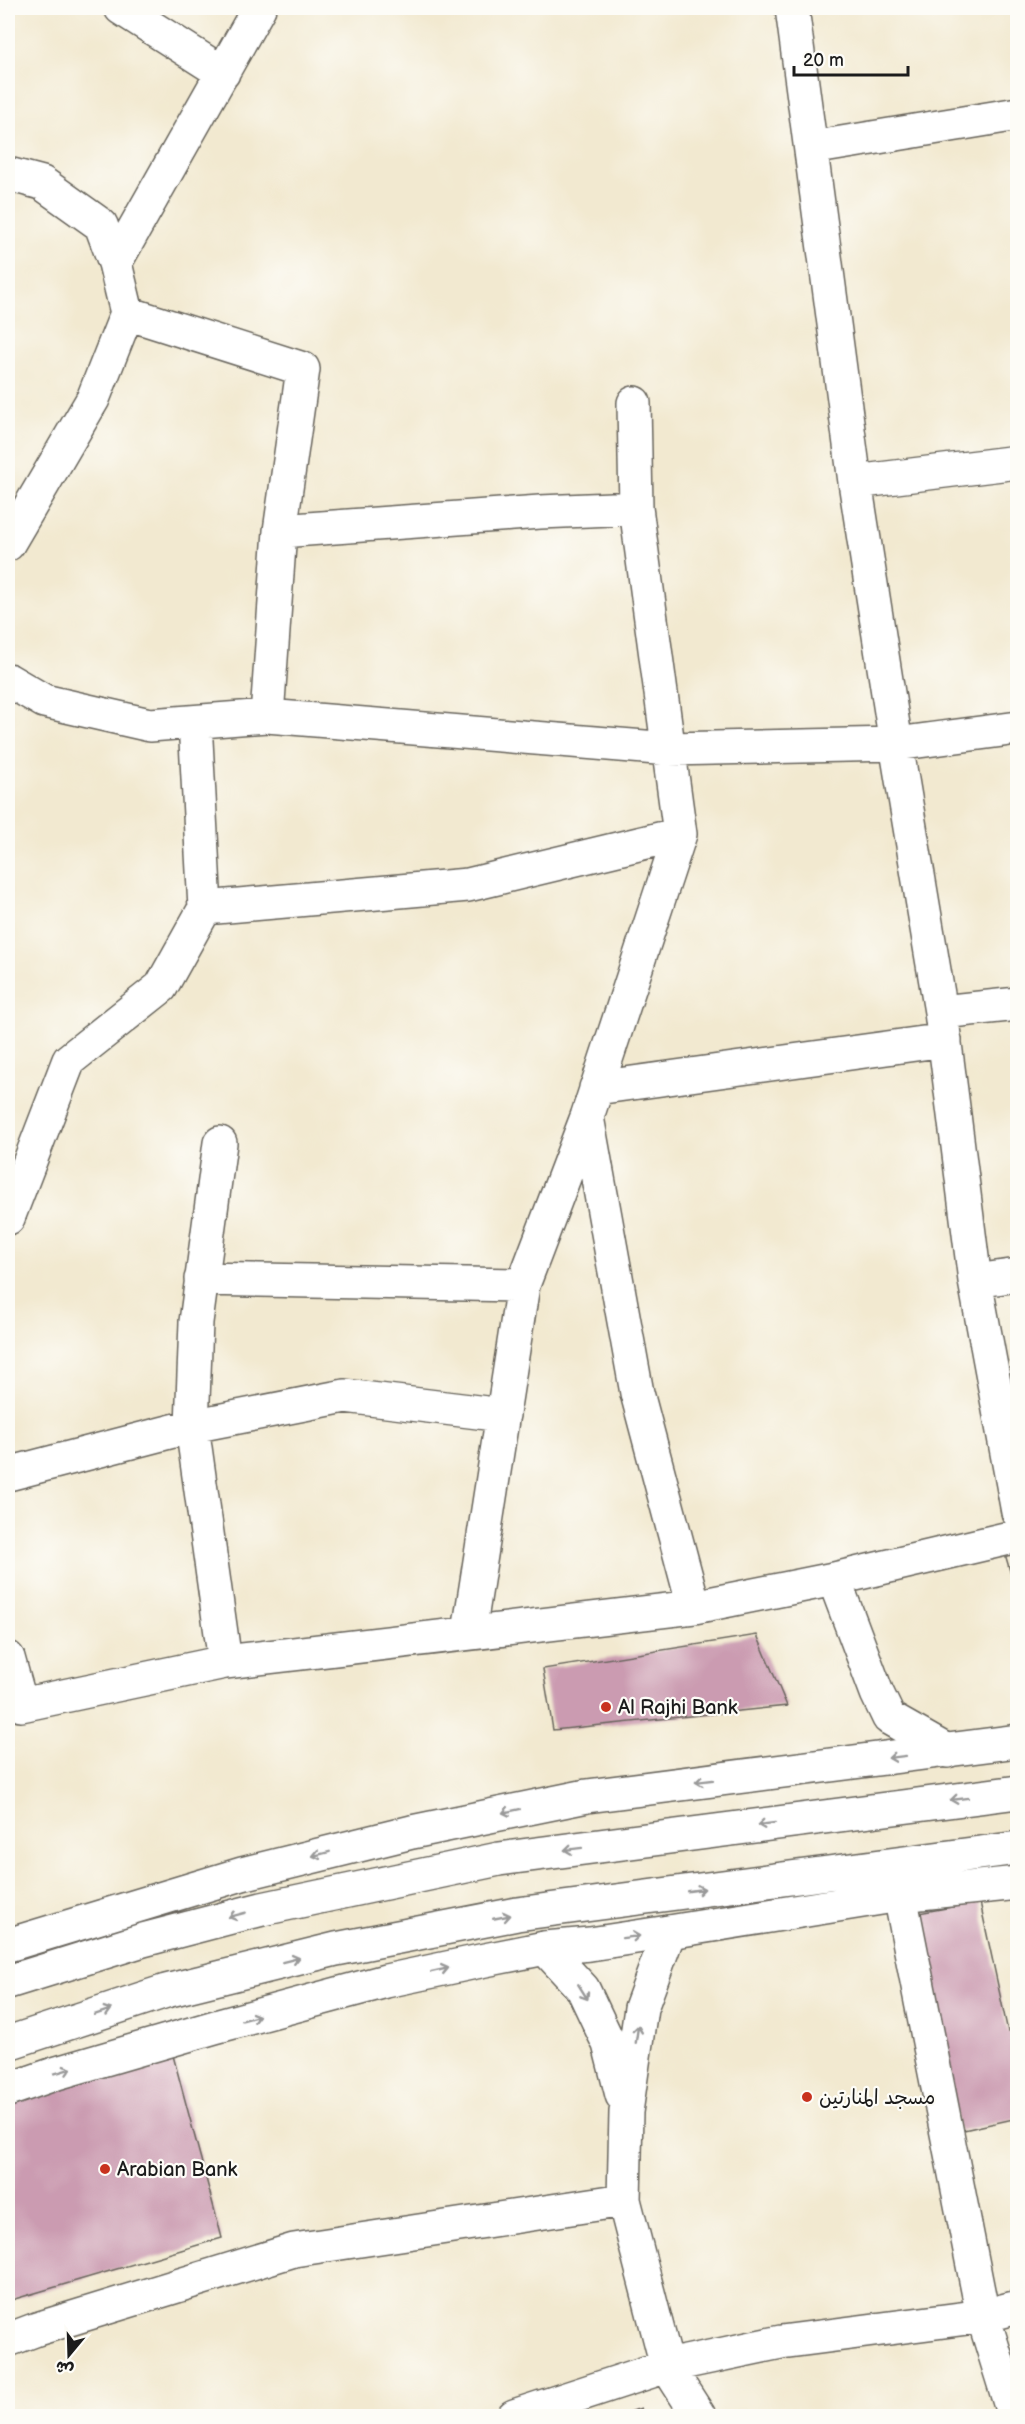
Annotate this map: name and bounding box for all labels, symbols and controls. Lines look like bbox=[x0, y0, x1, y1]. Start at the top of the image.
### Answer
scale bar bbox=[794, 39, 908, 77]
text: 20 m bbox=[803, 50, 844, 71]
place label: Al Rajhi Bank bbox=[618, 1696, 738, 1720]
marker: Al Rajhi Bank bbox=[599, 1700, 613, 1714]
one-way arrow bbox=[888, 1752, 908, 1763]
one-way arrow bbox=[694, 1776, 714, 1787]
one-way arrow bbox=[950, 1794, 970, 1805]
one-way arrow bbox=[502, 1806, 521, 1817]
one-way arrow bbox=[757, 1819, 776, 1830]
one-way arrow bbox=[563, 1844, 583, 1855]
one-way arrow bbox=[312, 1849, 331, 1861]
one-way arrow bbox=[685, 1885, 705, 1896]
one-way arrow bbox=[228, 1910, 247, 1922]
one-way arrow bbox=[492, 1911, 512, 1922]
one-way arrow bbox=[621, 1932, 641, 1943]
one-way arrow bbox=[281, 1954, 300, 1965]
one-way arrow bbox=[430, 1964, 449, 1976]
one-way arrow bbox=[578, 1983, 590, 2000]
one-way arrow bbox=[93, 2006, 112, 2017]
one-way arrow bbox=[241, 2012, 260, 2023]
one-way arrow bbox=[632, 2024, 643, 2044]
one-way arrow bbox=[53, 2065, 72, 2076]
place label: مسجد المنارتين bbox=[819, 2086, 935, 2110]
marker: مسجد المنارتين bbox=[800, 2090, 814, 2104]
place label: Arabian Bank bbox=[117, 2158, 238, 2182]
marker: Arabian Bank bbox=[98, 2162, 112, 2176]
north arrow bbox=[39, 2325, 99, 2385]
text: ش bbox=[53, 2356, 76, 2380]

